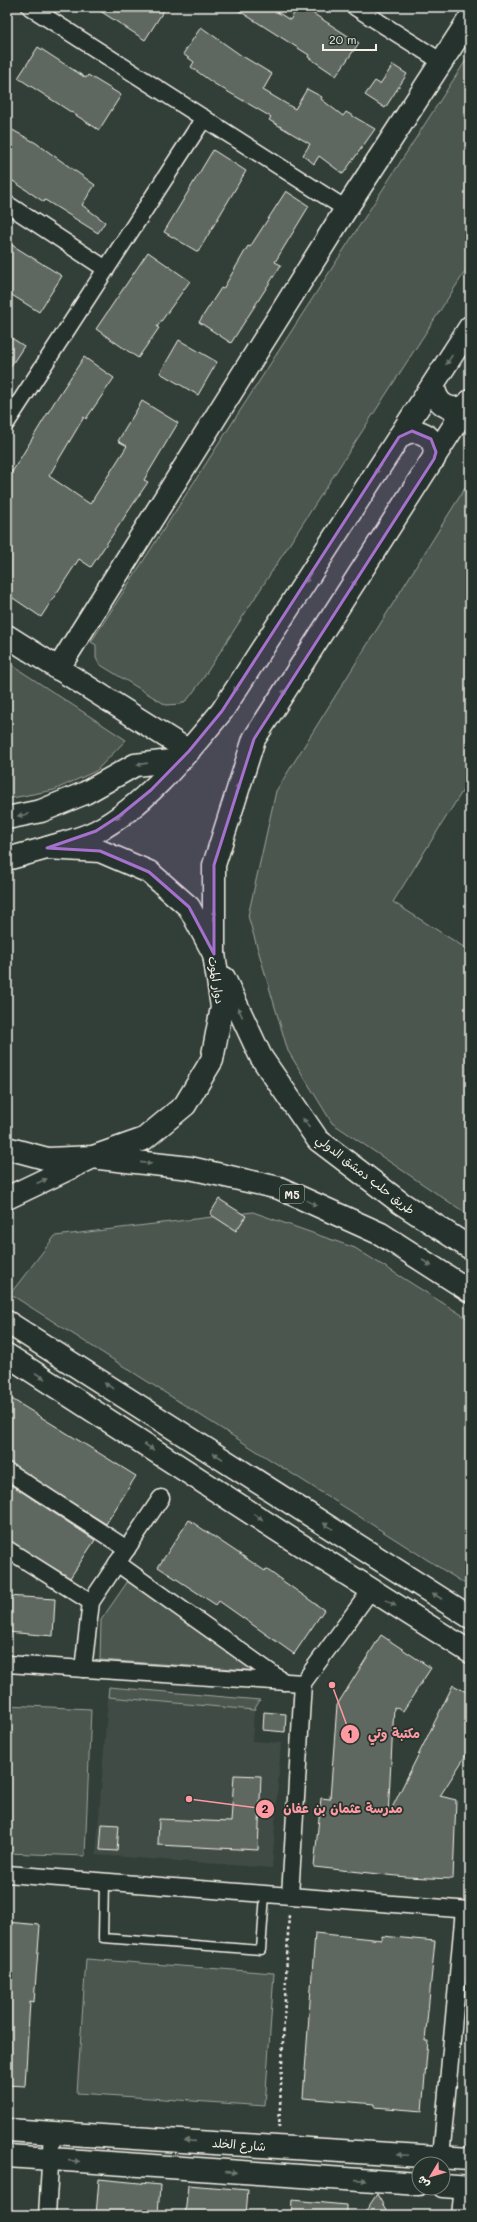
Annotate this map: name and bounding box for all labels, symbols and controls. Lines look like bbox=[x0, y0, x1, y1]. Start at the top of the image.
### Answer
scale bar bbox=[323, 26, 376, 52]
text: 20 m bbox=[329, 31, 357, 47]
one-way arrow bbox=[445, 355, 453, 365]
one-way arrow bbox=[374, 464, 382, 474]
one-way arrow bbox=[304, 573, 312, 583]
one-way arrow bbox=[349, 580, 357, 590]
one-way arrow bbox=[233, 682, 241, 692]
one-way arrow bbox=[279, 689, 286, 700]
one-way arrow bbox=[135, 761, 148, 767]
one-way arrow bbox=[235, 782, 241, 794]
one-way arrow bbox=[114, 811, 125, 819]
one-way arrow bbox=[17, 812, 29, 818]
one-way arrow bbox=[211, 908, 217, 921]
street label: دوار الموت bbox=[204, 955, 229, 1005]
one-way arrow bbox=[237, 1006, 243, 1018]
one-way arrow bbox=[302, 1118, 310, 1129]
street label: طريق حلب دمشق الدولي bbox=[311, 1131, 418, 1221]
one-way arrow bbox=[140, 1160, 152, 1166]
one-way arrow bbox=[37, 1178, 48, 1184]
road number: M5 bbox=[280, 1185, 304, 1203]
one-way arrow bbox=[307, 1200, 318, 1206]
one-way arrow bbox=[421, 1260, 433, 1267]
one-way arrow bbox=[35, 1372, 45, 1380]
one-way arrow bbox=[104, 1382, 114, 1390]
one-way arrow bbox=[143, 1443, 155, 1450]
one-way arrow bbox=[212, 1452, 224, 1459]
one-way arrow bbox=[252, 1514, 264, 1521]
one-way arrow bbox=[323, 1522, 333, 1530]
one-way arrow bbox=[432, 1592, 442, 1600]
one-way arrow bbox=[385, 1599, 397, 1606]
callout: مكتبة وتي bbox=[340, 1721, 428, 1746]
text: مكتبة وتي bbox=[368, 1724, 420, 1746]
text: 1 bbox=[347, 1725, 353, 1741]
callout: مدرسة عثمان بن عفان bbox=[255, 1796, 411, 1821]
text: مدرسة عثمان بن عفان bbox=[283, 1799, 403, 1817]
text: 2 bbox=[262, 1800, 269, 1816]
street label: شارع الخلد bbox=[211, 2134, 266, 2156]
one-way arrow bbox=[184, 2138, 196, 2145]
one-way arrow bbox=[397, 2151, 409, 2158]
north arrow bbox=[411, 2156, 451, 2196]
one-way arrow bbox=[68, 2158, 80, 2165]
one-way arrow bbox=[225, 2168, 237, 2175]
text: ش bbox=[413, 2173, 432, 2192]
one-way arrow bbox=[355, 2177, 367, 2184]

